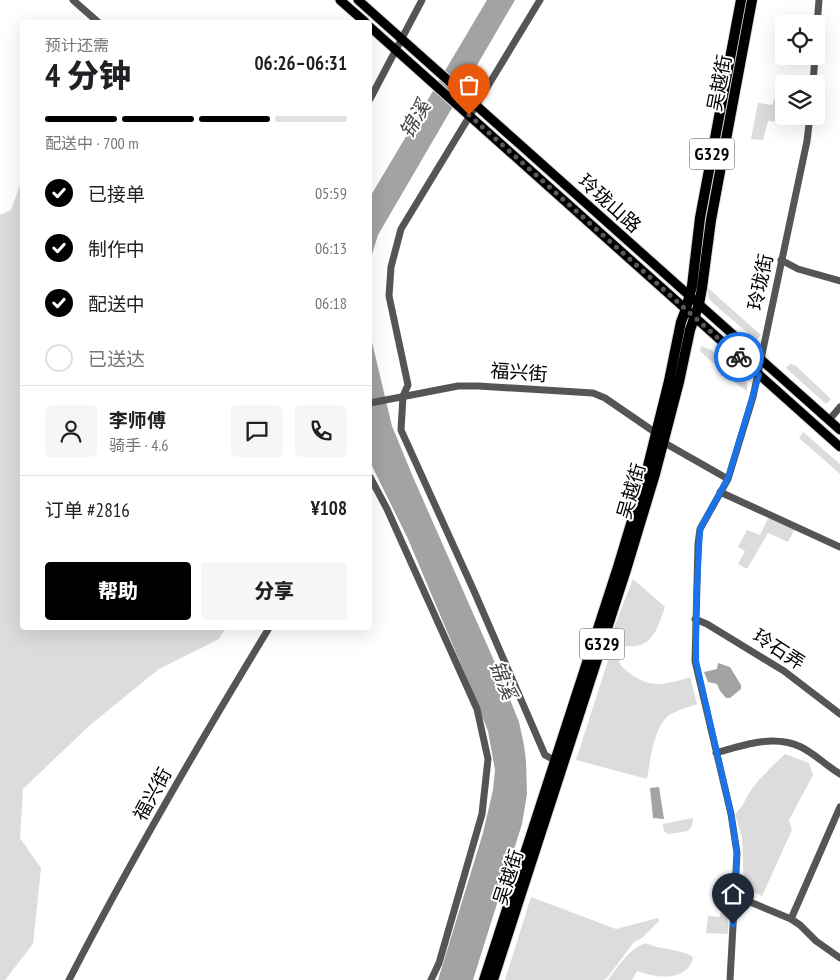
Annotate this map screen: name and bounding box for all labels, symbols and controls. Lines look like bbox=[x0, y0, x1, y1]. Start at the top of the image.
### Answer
map controls bbox=[775, 15, 825, 125]
button: locate bbox=[775, 15, 825, 65]
text: 预计还需 bbox=[45, 35, 109, 55]
text: 06:26–06:31 bbox=[254, 51, 347, 75]
street label: 吴越街 bbox=[702, 53, 736, 113]
text: 4 分钟 bbox=[45, 54, 131, 96]
pin bbox=[448, 64, 490, 115]
icon: bag bbox=[455, 71, 483, 99]
button: layers bbox=[775, 75, 825, 125]
water label: 锦溪 bbox=[394, 93, 437, 143]
text: 配送中 · 700 m bbox=[45, 133, 139, 153]
road number: G329 bbox=[690, 138, 734, 170]
street label: 玲珑山路 bbox=[574, 169, 646, 237]
icon: check bbox=[45, 179, 73, 207]
text: 已接单 bbox=[88, 182, 145, 206]
text: 05:59 bbox=[315, 183, 347, 203]
icon: check bbox=[45, 234, 73, 262]
text: 制作中 bbox=[88, 237, 145, 261]
text: 06:13 bbox=[315, 238, 347, 258]
street label: 玲珑街 bbox=[742, 252, 778, 312]
icon: check bbox=[45, 289, 73, 317]
text: 配送中 bbox=[88, 292, 145, 316]
text: 06:18 bbox=[315, 293, 347, 313]
courier bbox=[714, 332, 764, 382]
icon: bike bbox=[725, 343, 753, 371]
text: 已送达 bbox=[88, 347, 145, 371]
street label: 福兴街 bbox=[490, 358, 548, 386]
button: person bbox=[45, 405, 97, 457]
button: chat bbox=[231, 405, 283, 457]
button: phone bbox=[295, 405, 347, 457]
text: 李师傅 bbox=[109, 408, 166, 432]
text: 骑手 · 4.6 bbox=[109, 435, 168, 455]
street label: 吴越街 bbox=[612, 460, 650, 522]
text: ¥108 bbox=[311, 496, 347, 520]
text: 订单 #2816 bbox=[45, 498, 130, 522]
button: 帮助 bbox=[45, 562, 191, 620]
button: 分享 bbox=[201, 562, 347, 620]
street label: 玲石弄 bbox=[749, 623, 809, 675]
road number: G329 bbox=[580, 629, 624, 660]
water label: 锦溪 bbox=[483, 657, 523, 705]
street label: 福兴街 bbox=[128, 763, 176, 825]
street label: 吴越街 bbox=[488, 846, 528, 908]
pin bbox=[712, 873, 754, 924]
icon: home bbox=[719, 880, 747, 908]

